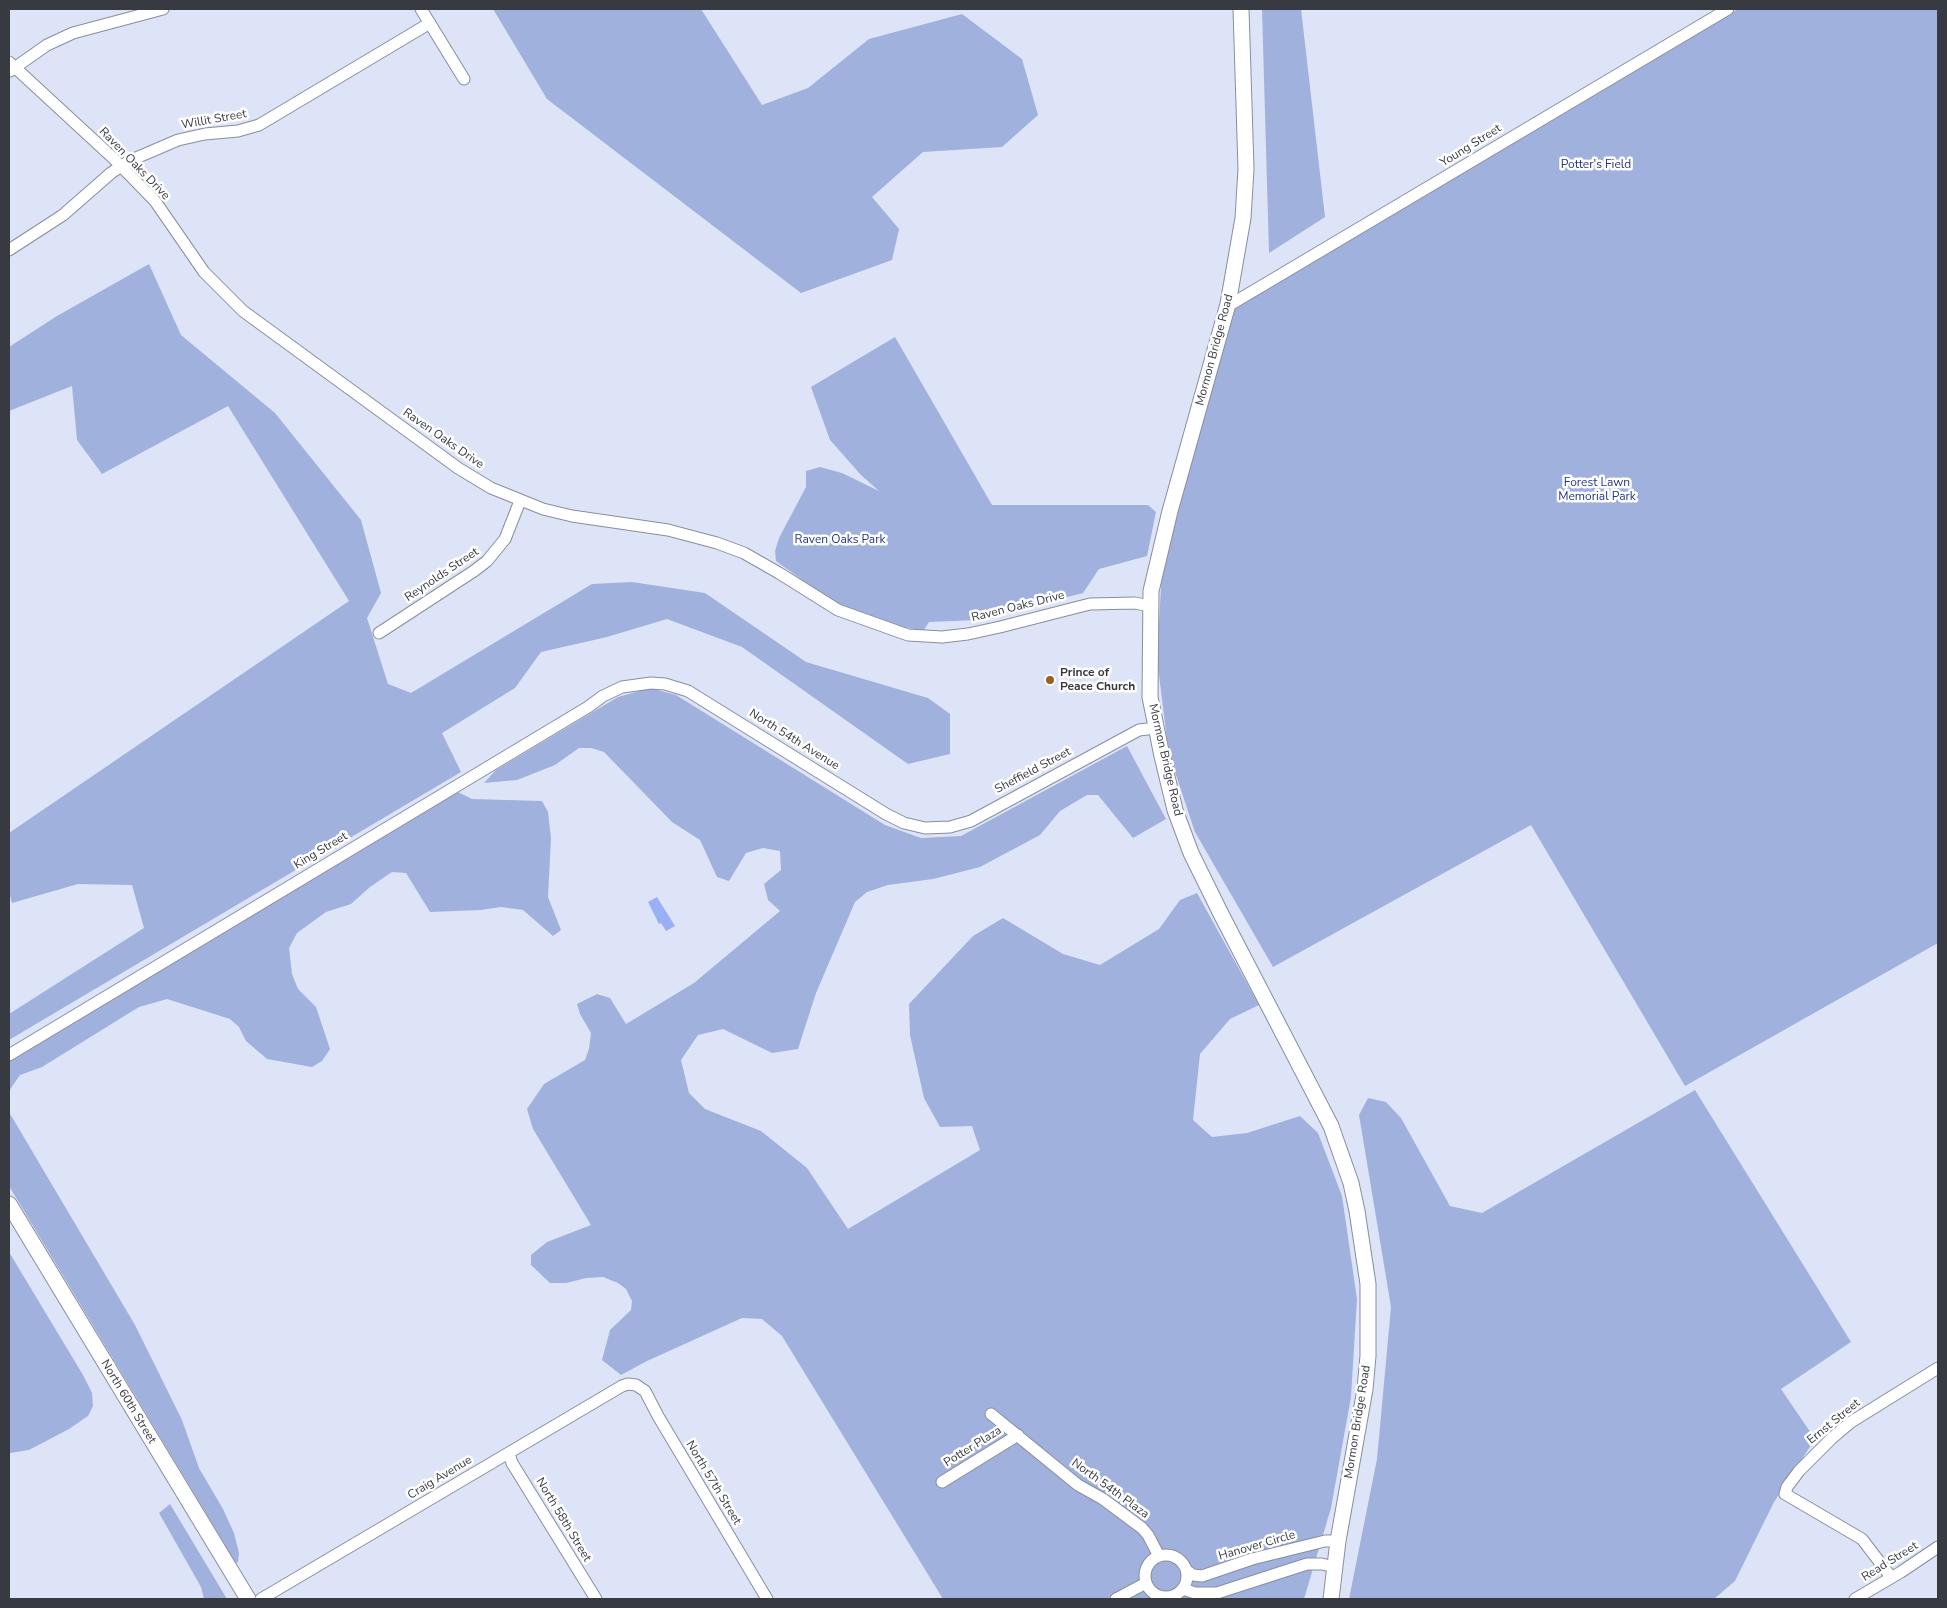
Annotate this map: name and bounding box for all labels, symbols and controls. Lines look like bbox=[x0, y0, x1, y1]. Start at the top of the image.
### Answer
street label: Willit Street bbox=[180, 107, 248, 133]
street label: Young Street bbox=[1438, 122, 1504, 170]
street label: Raven Oaks Drive bbox=[96, 125, 172, 203]
park label: Potter's Field bbox=[1561, 158, 1631, 172]
street label: Mormon Bridge Road bbox=[1193, 293, 1237, 407]
street label: Raven Oaks Drive bbox=[400, 406, 486, 472]
park label: Forest Lawn Memorial Park bbox=[1558, 476, 1636, 504]
park label: Raven Oaks Park bbox=[795, 533, 885, 547]
street label: Reynolds Street bbox=[402, 545, 482, 605]
street label: Raven Oaks Drive bbox=[970, 588, 1066, 626]
place label: Prince of Peace Church bbox=[1060, 666, 1135, 694]
marker: Prince of Peace Church bbox=[1044, 674, 1056, 686]
street label: Mormon Bridge Road bbox=[1145, 703, 1185, 817]
street label: North 54th Avenue bbox=[746, 706, 842, 774]
street label: Sheffield Street bbox=[993, 745, 1073, 797]
street label: King Street bbox=[292, 829, 350, 873]
street label: North 60th Street bbox=[97, 1357, 159, 1447]
street label: Mormon Bridge Road bbox=[1342, 1364, 1374, 1480]
street label: Ernst Street bbox=[1805, 1396, 1863, 1448]
street label: Potter Plaza bbox=[942, 1424, 1004, 1470]
street label: North 57th Street bbox=[682, 1438, 744, 1528]
street label: Craig Avenue bbox=[405, 1453, 475, 1503]
street label: North 54th Plaza bbox=[1069, 1456, 1151, 1522]
street label: North 58th Street bbox=[532, 1475, 594, 1565]
street label: Hanover Circle bbox=[1217, 1528, 1297, 1564]
street label: Read Street bbox=[1859, 1539, 1921, 1585]

